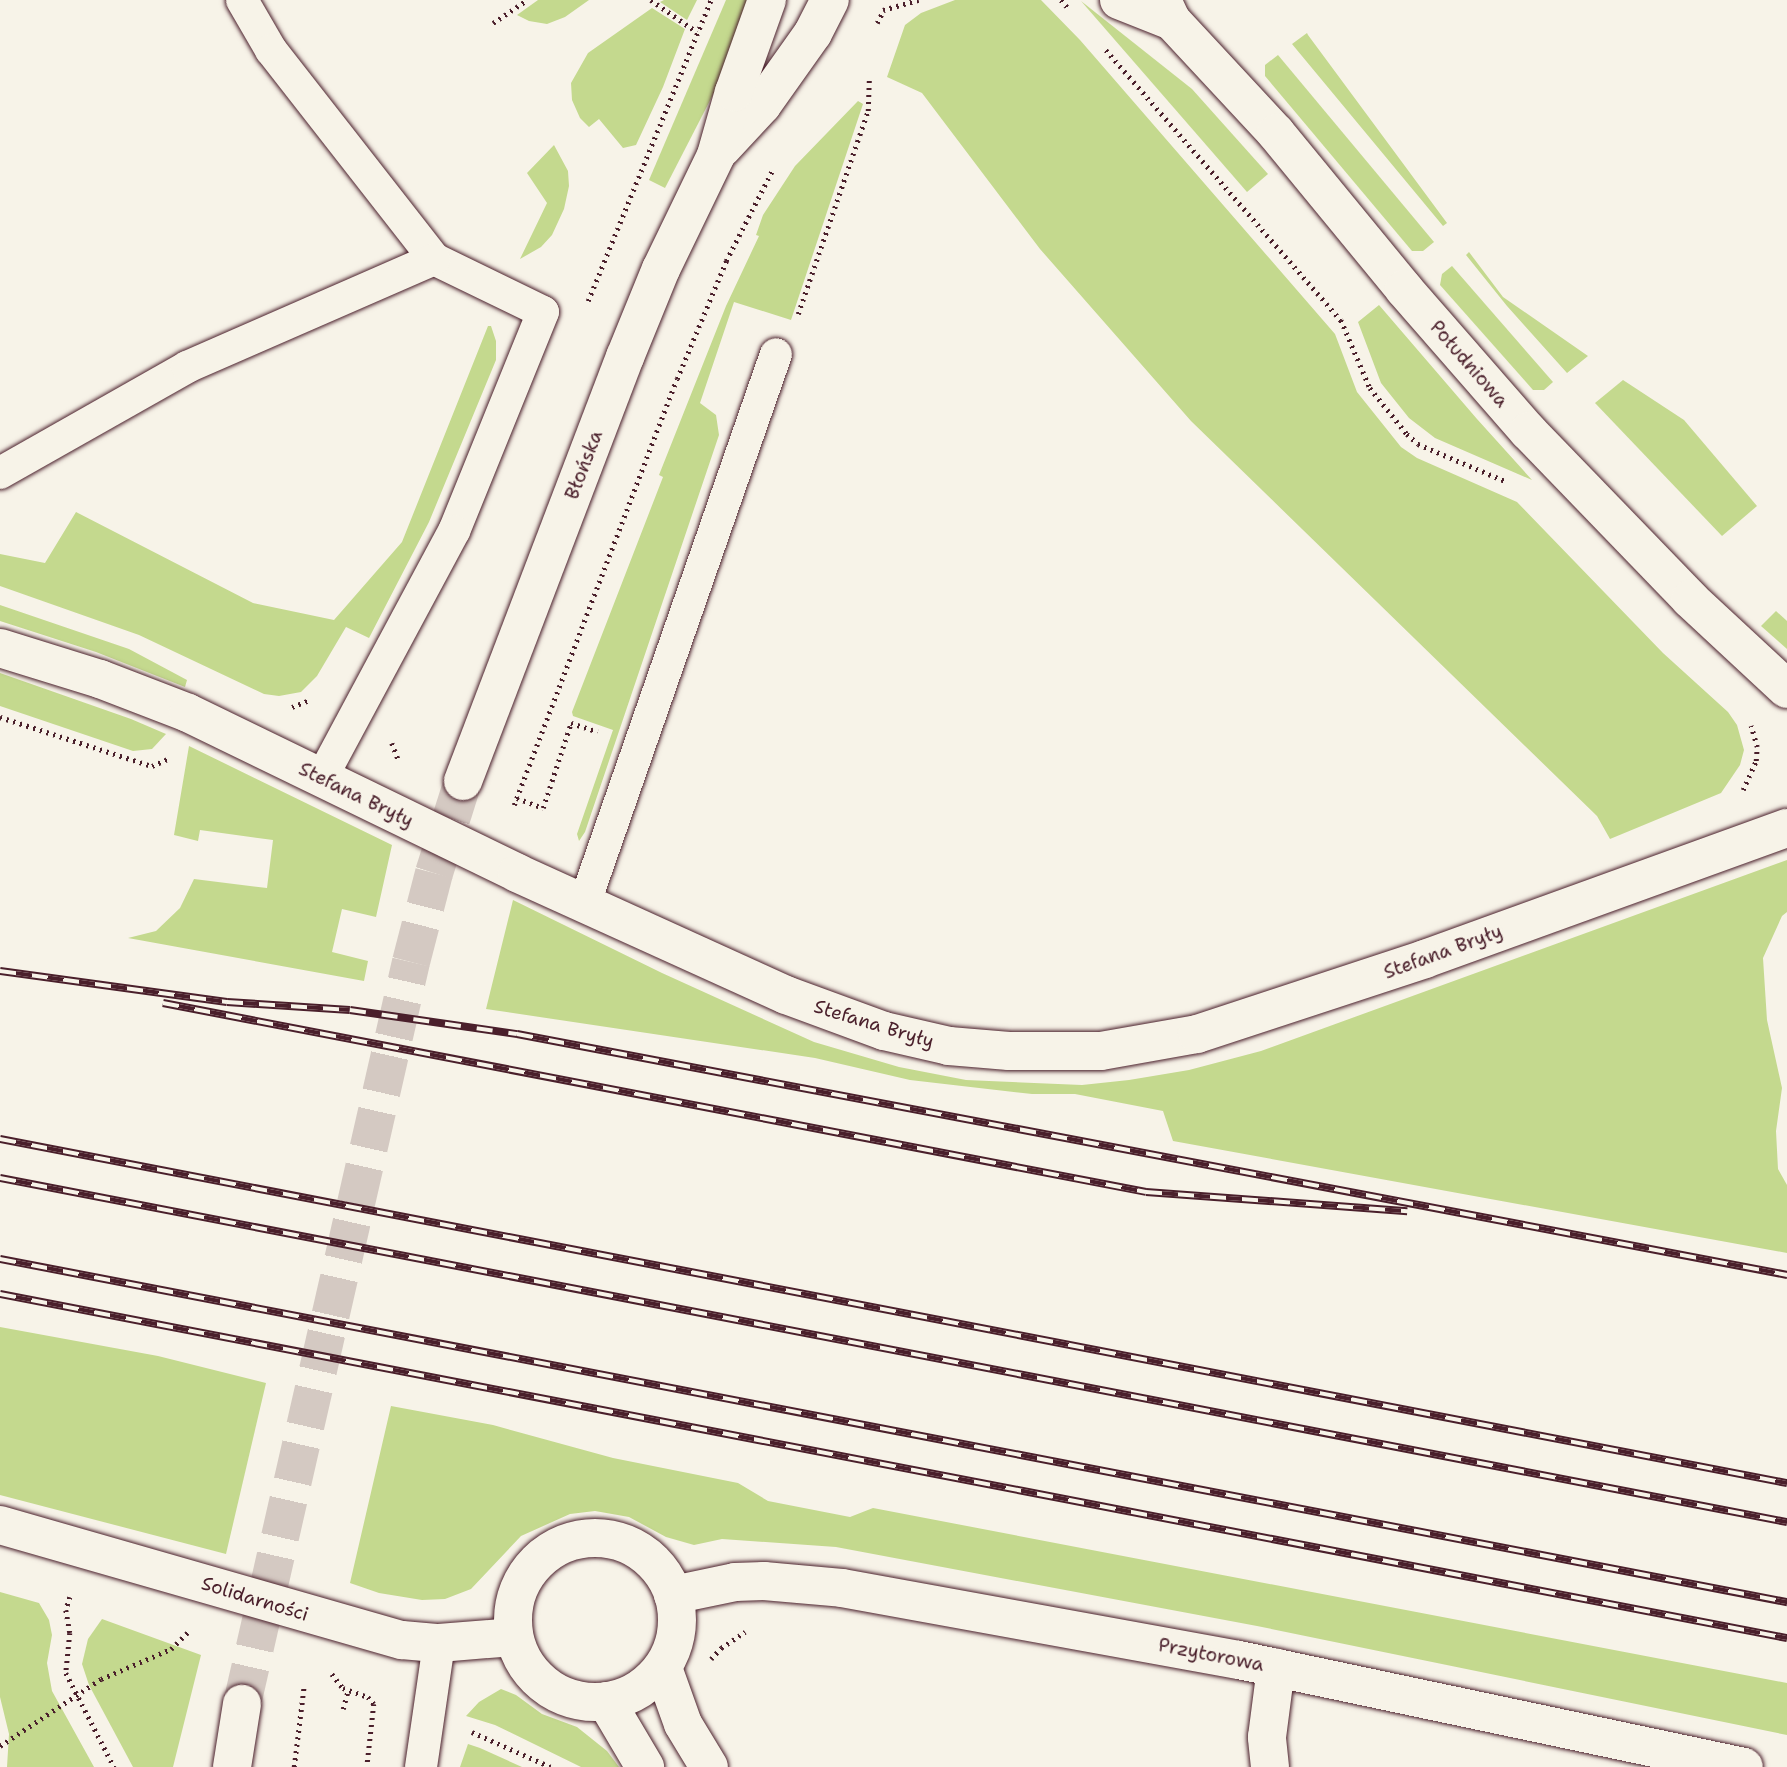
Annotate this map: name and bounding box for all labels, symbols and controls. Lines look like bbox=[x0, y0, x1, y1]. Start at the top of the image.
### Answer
street label: Południowa bbox=[1425, 316, 1513, 412]
street label: Błońska bbox=[560, 427, 608, 503]
street label: Stefana Bryły bbox=[295, 757, 417, 833]
street label: Stefana Bryły bbox=[1381, 920, 1505, 984]
street label: Stefana Bryły bbox=[811, 995, 937, 1053]
street label: Solidarności bbox=[199, 1572, 311, 1626]
street label: Przytorowa bbox=[1156, 1634, 1266, 1676]

